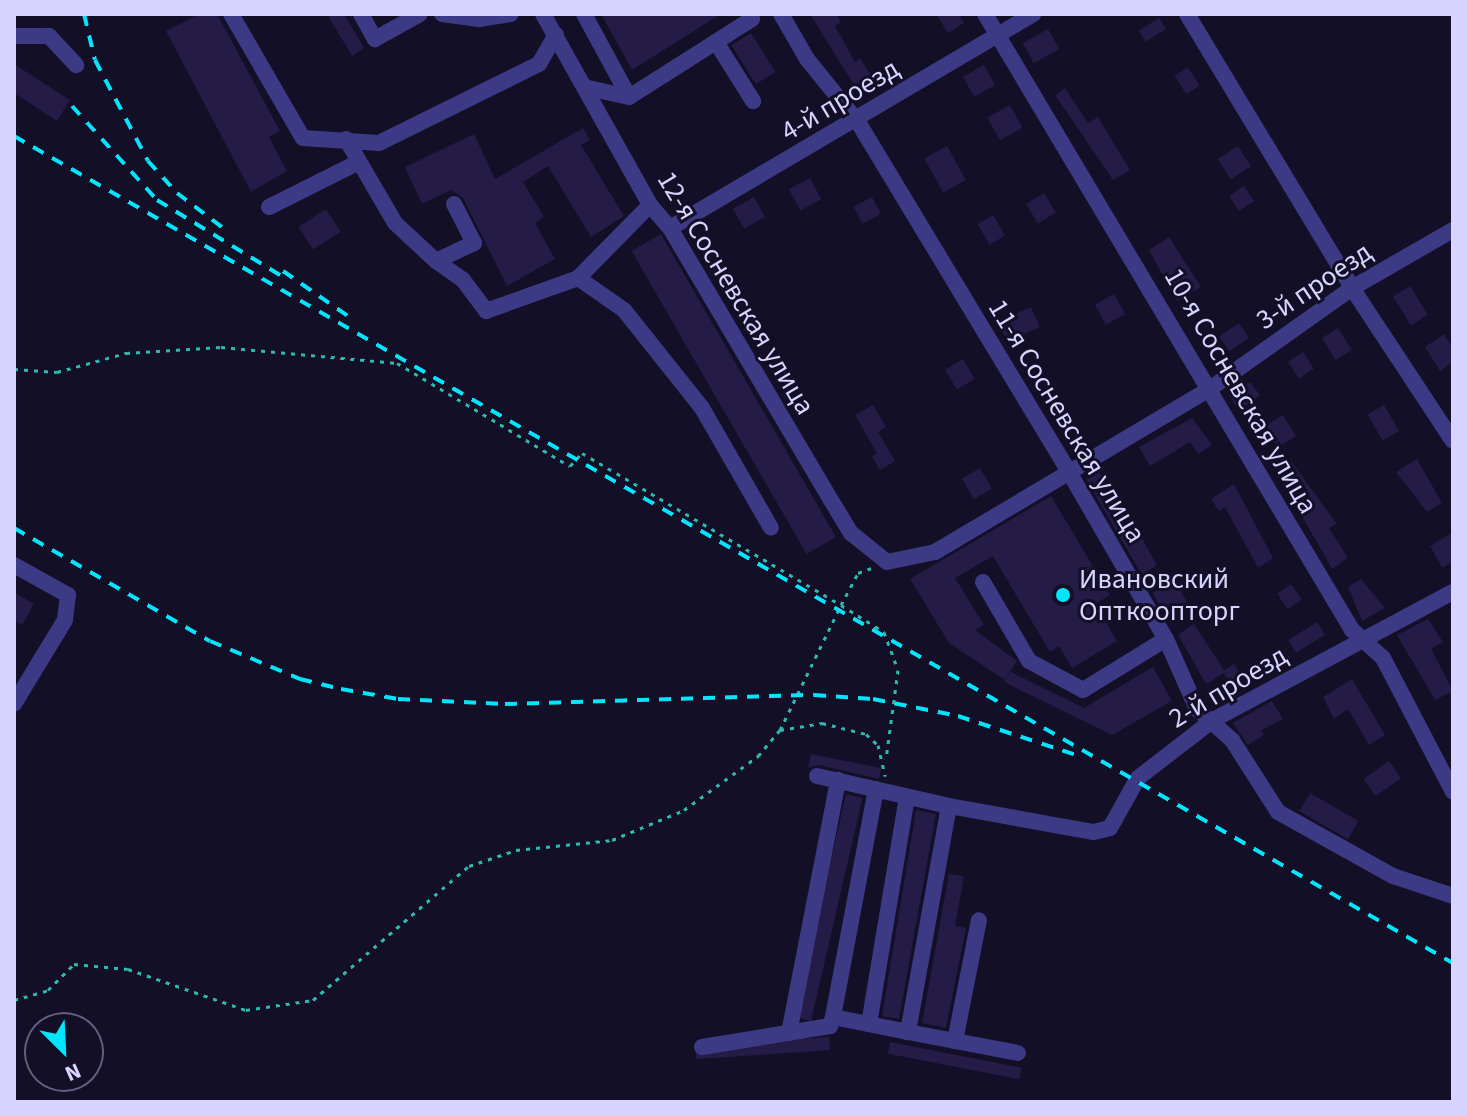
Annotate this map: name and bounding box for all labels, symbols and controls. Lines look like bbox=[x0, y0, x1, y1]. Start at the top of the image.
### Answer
street label: 4-й проезд bbox=[775, 52, 905, 148]
street label: 12-я Сосневская улица bbox=[650, 165, 822, 421]
street label: 3-й проезд bbox=[1250, 235, 1378, 337]
street label: 10-я Сосневская улица bbox=[1157, 262, 1325, 520]
street label: 11-я Сосневская улица bbox=[981, 293, 1153, 549]
place label: Ивановский Опткоопторг bbox=[1079, 562, 1240, 628]
marker: Ивановский Опткоопторг bbox=[1054, 586, 1072, 604]
street label: 2-й проезд bbox=[1163, 639, 1293, 735]
north arrow bbox=[24, 1012, 104, 1092]
text: N bbox=[60, 1055, 86, 1090]

